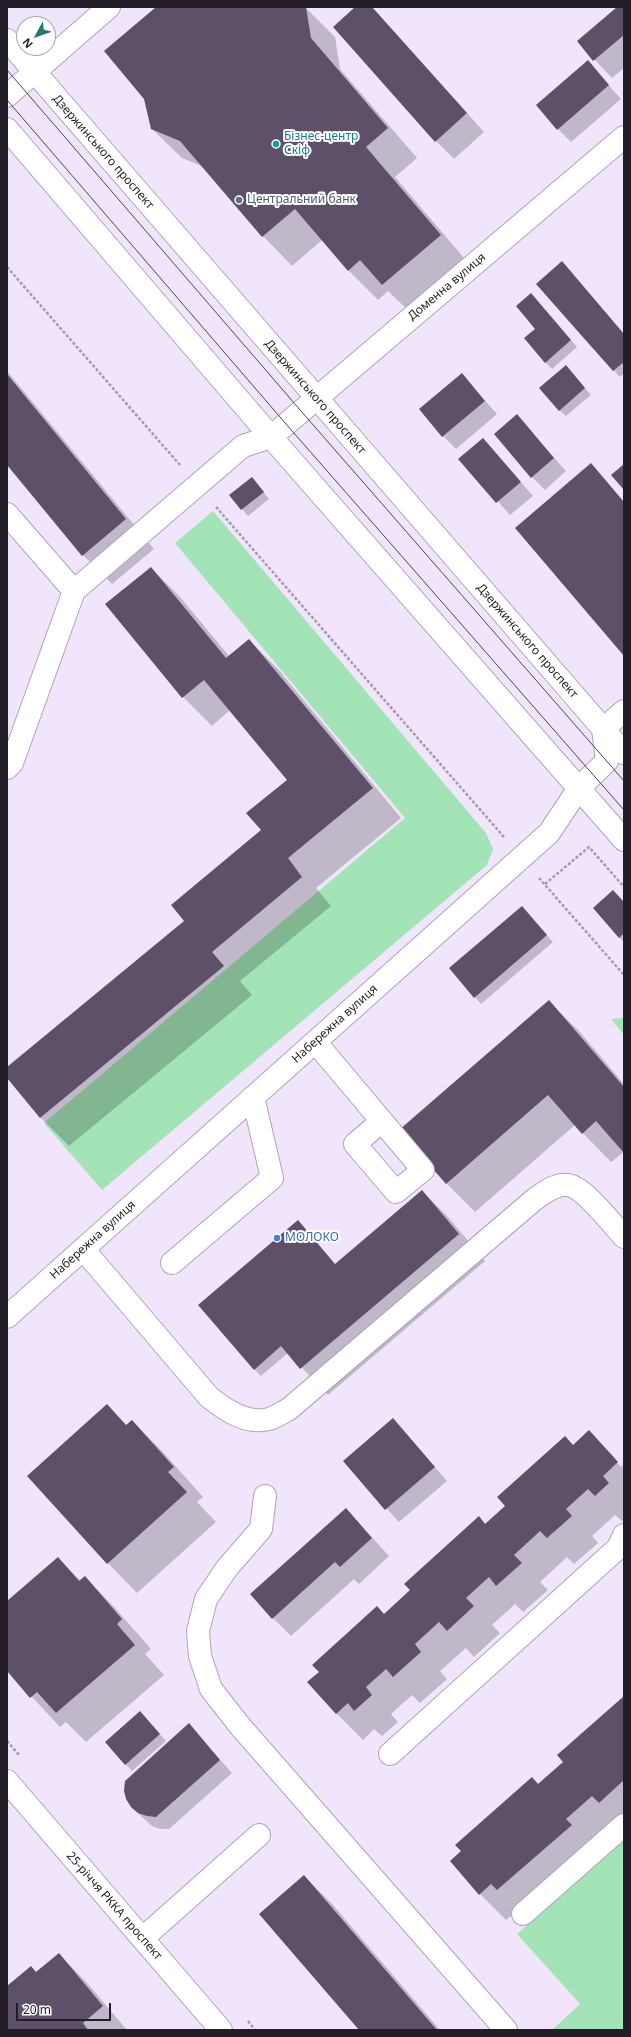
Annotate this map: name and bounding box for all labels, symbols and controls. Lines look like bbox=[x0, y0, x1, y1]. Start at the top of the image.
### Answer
north arrow bbox=[16, 16, 56, 56]
text: N bbox=[19, 35, 36, 52]
street label: Дзержинського проспект bbox=[49, 92, 157, 212]
place label: Бізнес-центр Скіф bbox=[284, 130, 358, 158]
marker: Бізнес-центр Скіф bbox=[271, 139, 281, 149]
place label: Центральний банк bbox=[247, 193, 356, 207]
marker: Центральний банк bbox=[234, 195, 244, 205]
street label: Доменна вулиця bbox=[405, 250, 489, 324]
street label: Дзержинського проспект bbox=[261, 337, 369, 457]
street label: Дзержинського проспект bbox=[473, 581, 581, 701]
street label: Набережна вулиця bbox=[289, 982, 381, 1066]
street label: Набережна вулиця bbox=[47, 1198, 139, 1282]
place label: МОЛОКО bbox=[285, 1231, 339, 1245]
marker: МОЛОКО bbox=[272, 1233, 282, 1243]
street label: 25-річчя РККА проспект bbox=[63, 1849, 165, 1963]
scale bar bbox=[18, 1995, 113, 2021]
text: 20 m bbox=[23, 2001, 51, 2018]

